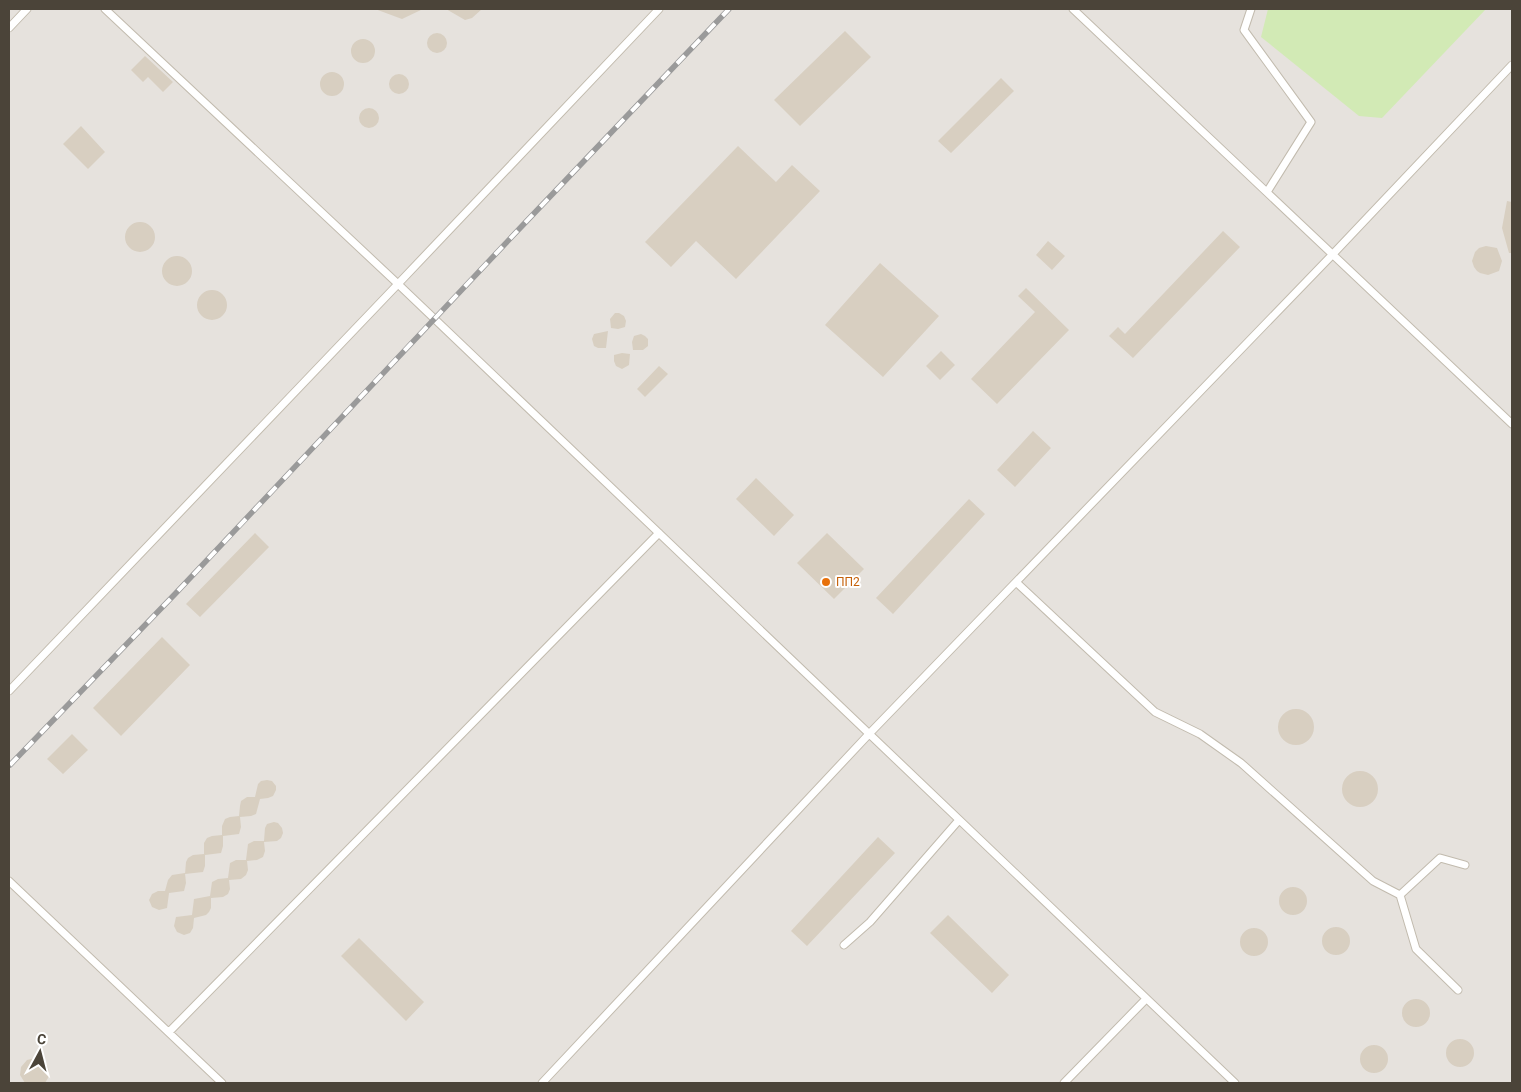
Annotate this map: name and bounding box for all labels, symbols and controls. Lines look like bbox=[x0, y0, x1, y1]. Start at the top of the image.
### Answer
place label: ПП2 bbox=[836, 575, 860, 589]
marker: ПП2 bbox=[820, 576, 832, 588]
north arrow bbox=[15, 1027, 65, 1077]
text: С bbox=[36, 1031, 47, 1048]

